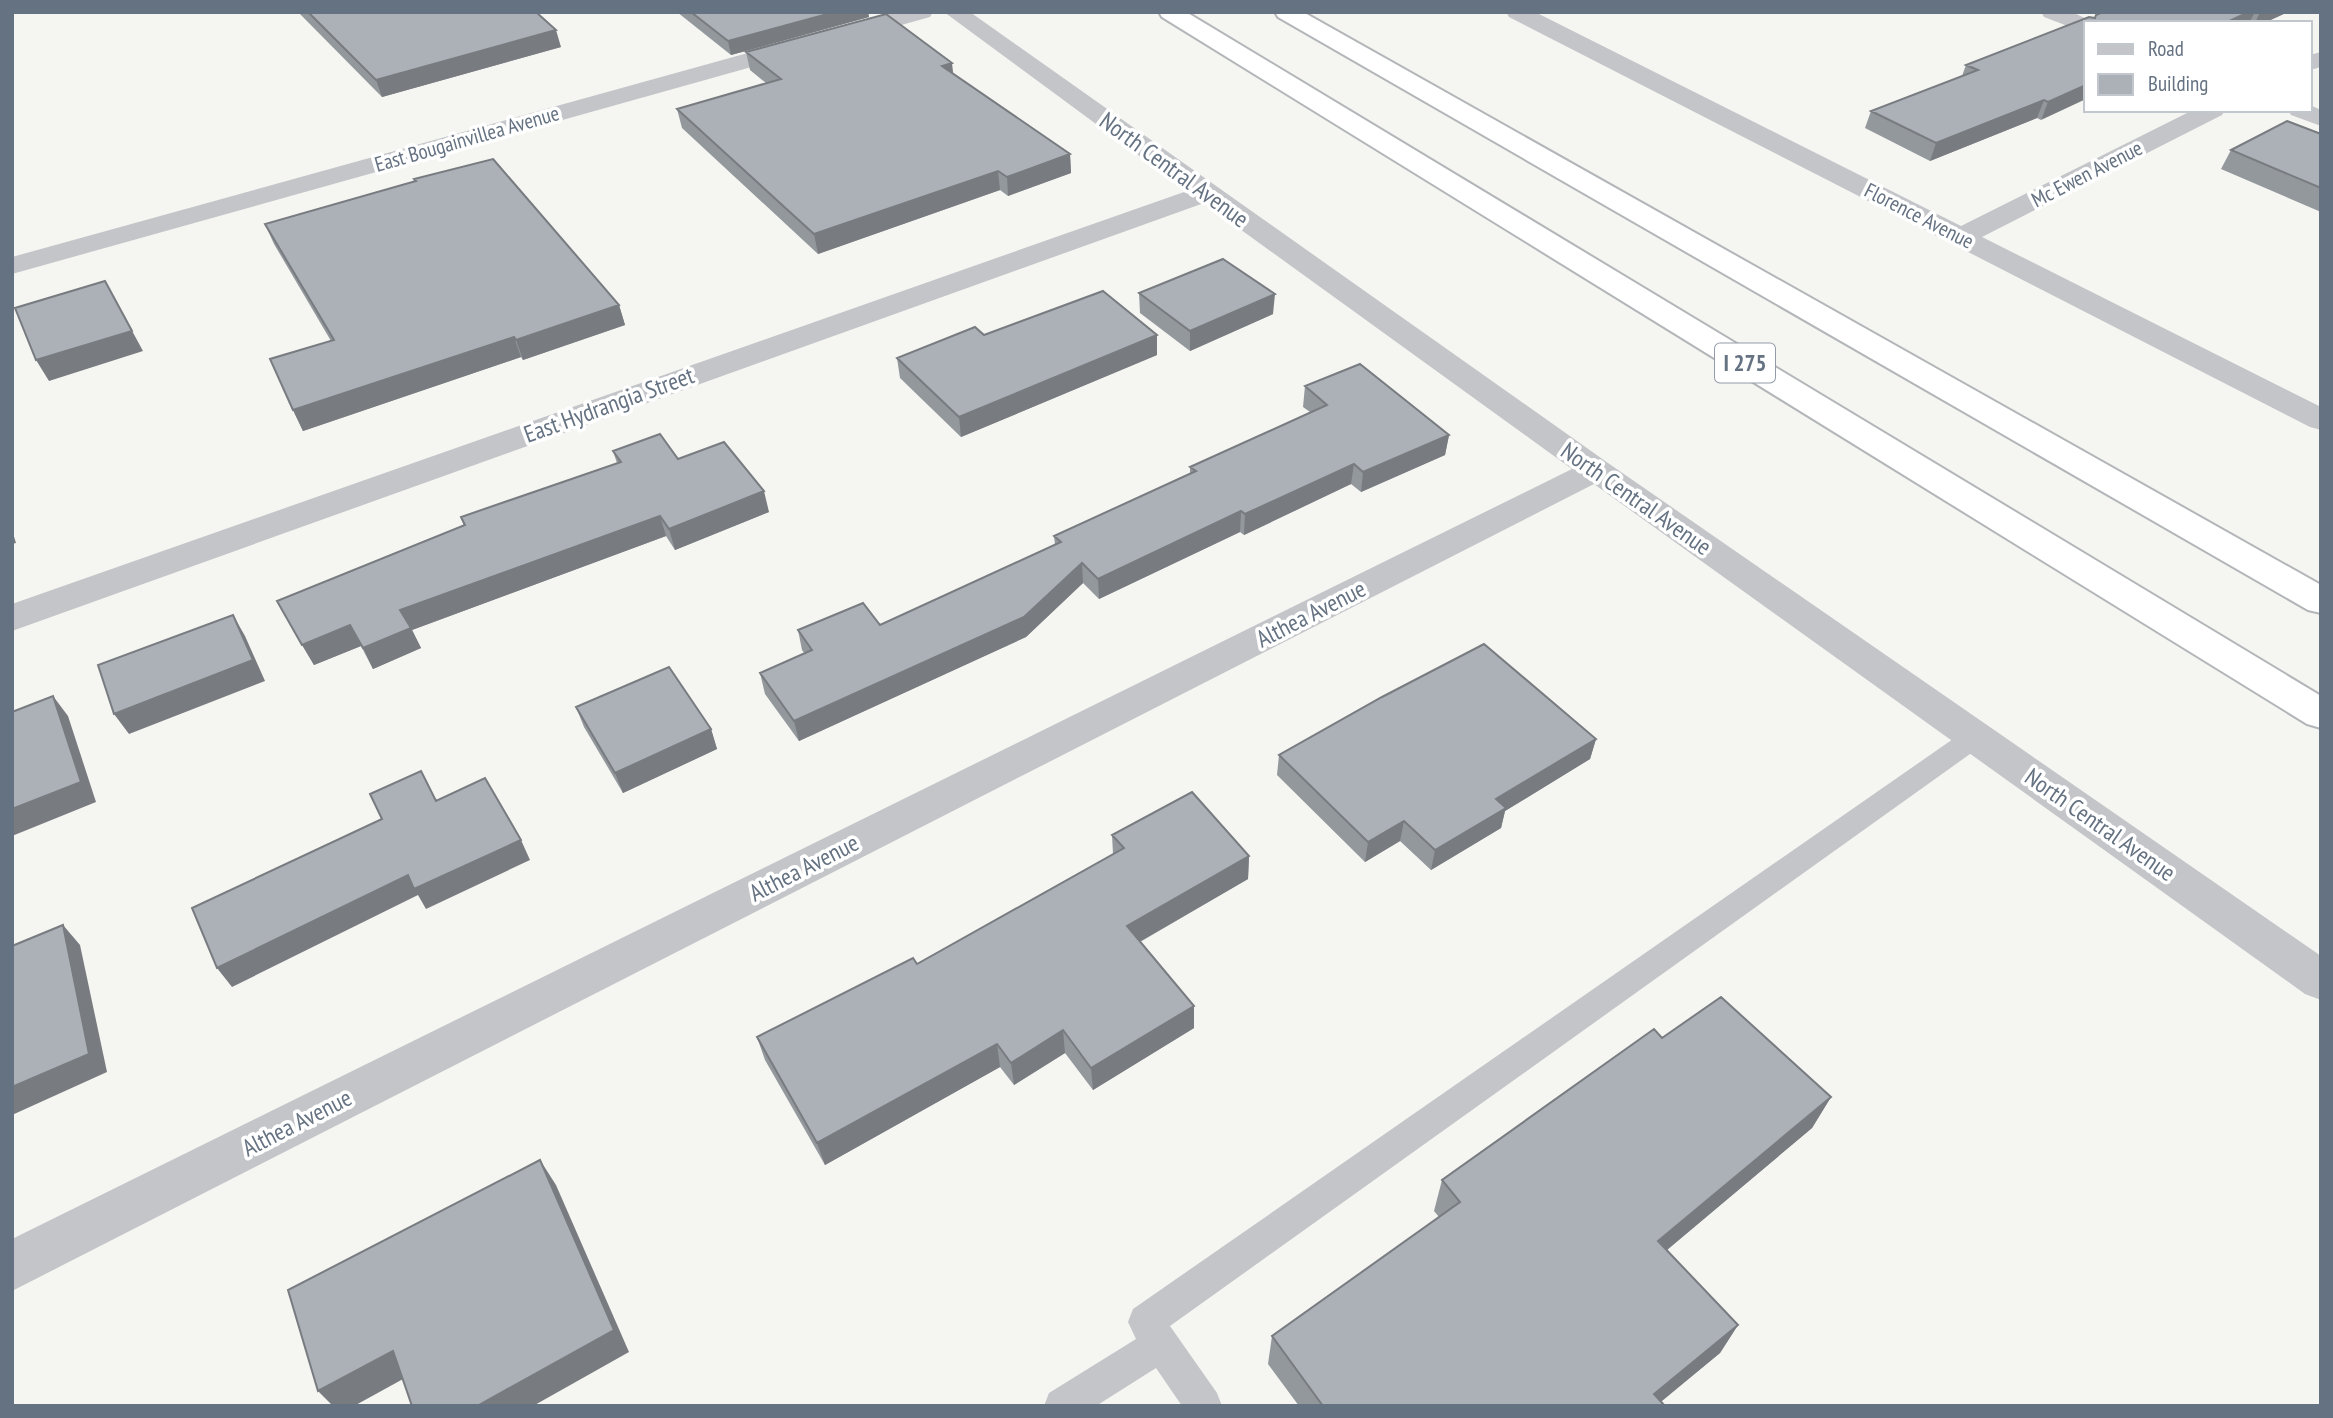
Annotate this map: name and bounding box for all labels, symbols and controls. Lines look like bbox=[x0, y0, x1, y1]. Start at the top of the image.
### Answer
legend bbox=[2084, 21, 2312, 112]
text: Road bbox=[2148, 35, 2184, 62]
text: Building bbox=[2148, 70, 2208, 97]
street label: East Bougainvillea Avenue bbox=[372, 99, 562, 178]
street label: North Central Avenue bbox=[1094, 105, 1255, 234]
street label: Mc Ewen Avenue bbox=[2027, 134, 2147, 213]
street label: Florence Avenue bbox=[1860, 176, 1978, 255]
road number: I 275 bbox=[1715, 344, 1775, 382]
street label: East Hydrangia Street bbox=[520, 359, 698, 450]
street label: North Central Avenue bbox=[1555, 435, 1718, 562]
street label: Althea Avenue bbox=[1251, 573, 1371, 654]
street label: North Central Avenue bbox=[2019, 761, 2182, 888]
street label: Althea Avenue bbox=[744, 827, 864, 908]
street label: Althea Avenue bbox=[237, 1082, 357, 1163]

